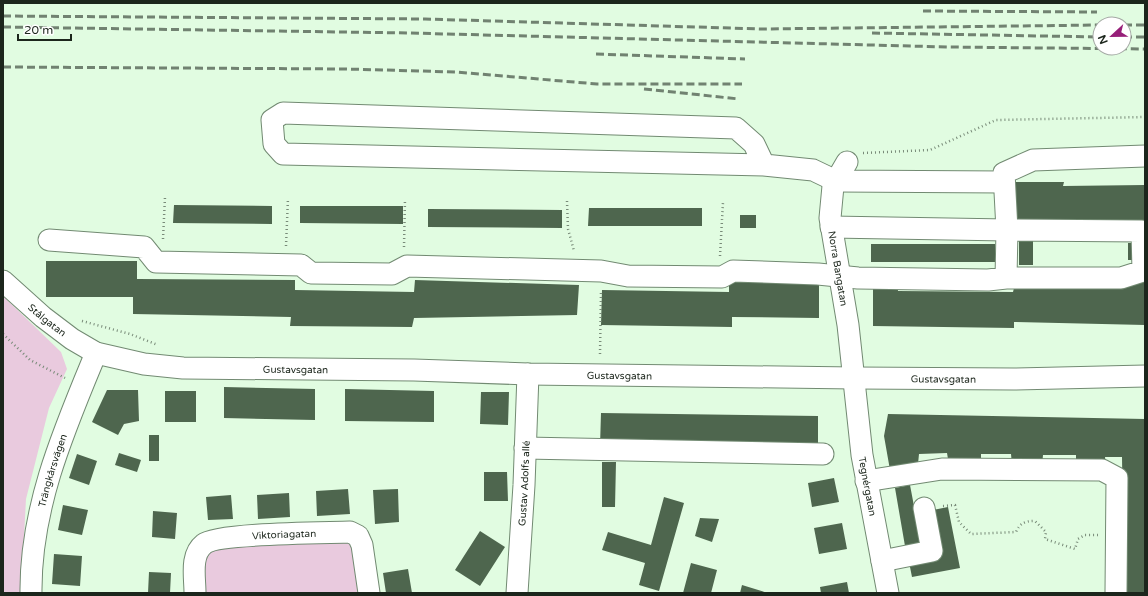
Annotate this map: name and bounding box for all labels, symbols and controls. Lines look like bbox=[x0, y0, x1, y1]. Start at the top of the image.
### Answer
scale bar bbox=[18, 16, 71, 42]
north arrow bbox=[1092, 16, 1132, 56]
text: 20 m bbox=[24, 23, 53, 37]
text: N bbox=[1096, 33, 1111, 46]
street label: Norra Bangatan bbox=[825, 230, 850, 307]
street label: Stålgatan bbox=[25, 302, 68, 339]
street label: Gustavsgatan bbox=[263, 364, 328, 376]
street label: Gustavsgatan bbox=[587, 370, 652, 383]
street label: Gustavsgatan bbox=[911, 373, 976, 386]
street label: Trängkårsvägen bbox=[36, 432, 70, 508]
street label: Gustav Adolfs allé bbox=[516, 440, 533, 526]
street label: Tegnérgatan bbox=[855, 456, 878, 517]
street label: Viktoriagatan bbox=[252, 528, 316, 542]

